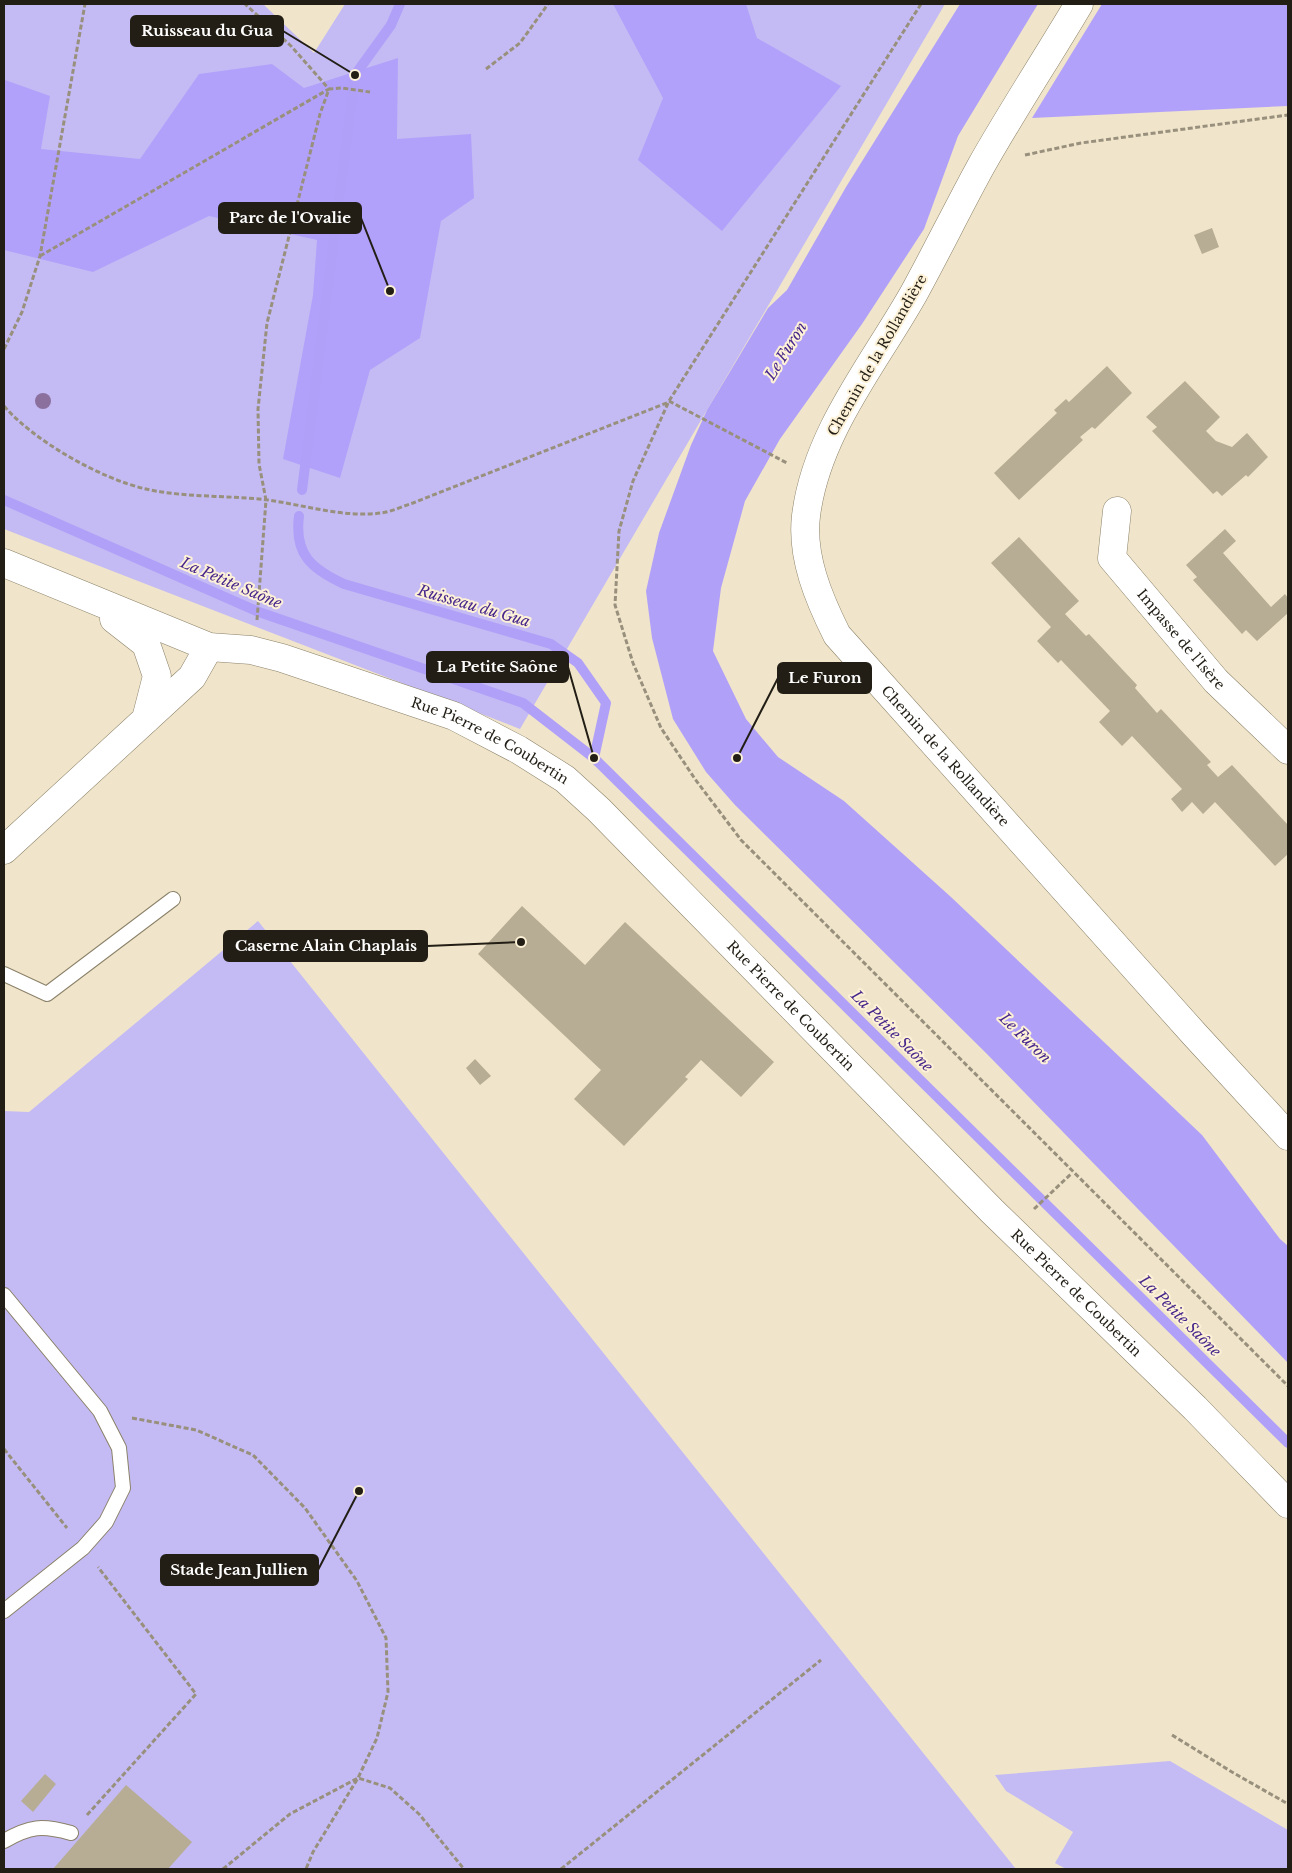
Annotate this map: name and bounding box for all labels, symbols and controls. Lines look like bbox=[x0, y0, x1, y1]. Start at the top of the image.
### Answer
callout: Ruisseau du Gua bbox=[131, 16, 283, 46]
text: Ruisseau du Gua bbox=[141, 21, 273, 40]
callout: Parc de l'Ovalie bbox=[219, 203, 361, 233]
text: Parc de l'Ovalie bbox=[229, 208, 351, 227]
street label: Chemin de la Rollandière bbox=[823, 271, 931, 439]
water label: Le Furon bbox=[760, 318, 811, 384]
water label: La Petite Saône bbox=[177, 552, 285, 612]
water label: Ruisseau du Gua bbox=[415, 580, 532, 631]
street label: Impasse de l'Isère bbox=[1133, 585, 1229, 694]
callout: La Petite Saône bbox=[427, 652, 568, 682]
text: La Petite Saône bbox=[437, 657, 558, 676]
callout: Le Furon bbox=[778, 663, 871, 693]
text: Le Furon bbox=[788, 668, 862, 687]
street label: Chemin de la Rollandière bbox=[878, 682, 1013, 831]
street label: Rue Pierre de Coubertin bbox=[409, 693, 572, 788]
callout: Caserne Alain Chaplais bbox=[224, 931, 427, 961]
text: Caserne Alain Chaplais bbox=[235, 936, 417, 955]
street label: Rue Pierre de Coubertin bbox=[723, 937, 859, 1075]
water label: La Petite Saône bbox=[847, 985, 937, 1076]
water label: Le Furon bbox=[995, 1008, 1055, 1067]
street label: Rue Pierre de Coubertin bbox=[1007, 1225, 1146, 1361]
water label: La Petite Saône bbox=[1135, 1270, 1225, 1361]
callout: Stade Jean Jullien bbox=[161, 1555, 318, 1585]
text: Stade Jean Jullien bbox=[170, 1560, 308, 1579]

